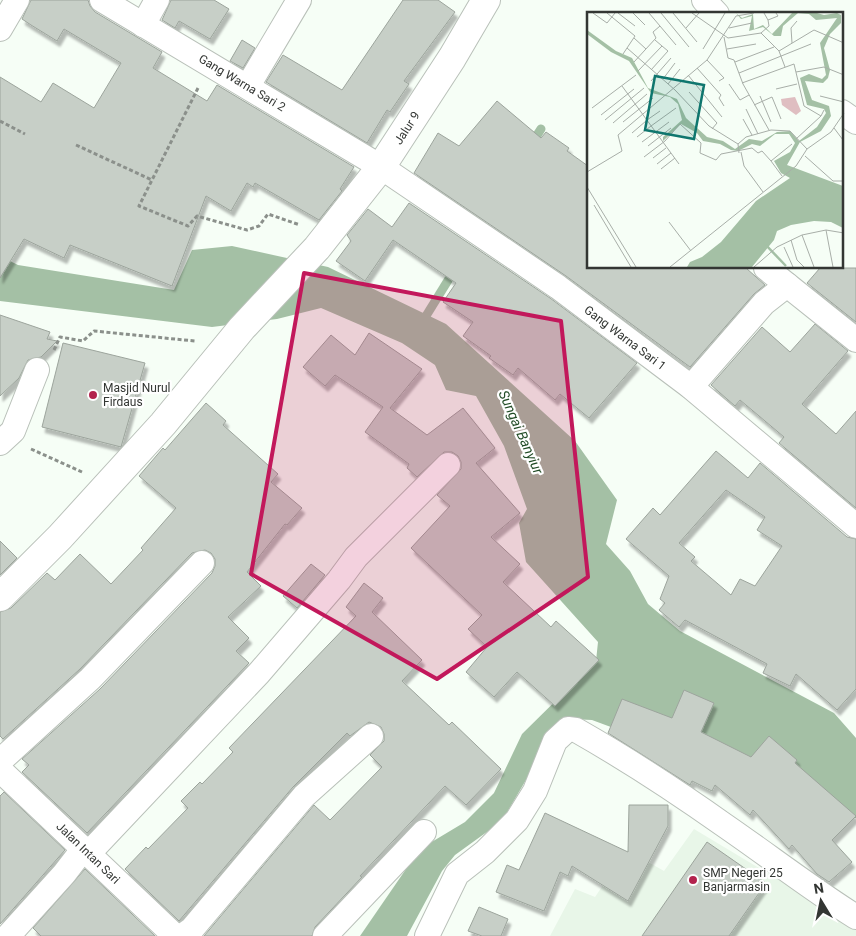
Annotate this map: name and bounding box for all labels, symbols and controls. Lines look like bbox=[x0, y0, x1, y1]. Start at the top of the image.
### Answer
inset map bbox=[587, 12, 844, 269]
street label: Gang Warna Sari 2 bbox=[196, 52, 288, 115]
street label: Jalur 9 bbox=[391, 109, 423, 147]
street label: Gang Warna Sari 1 bbox=[581, 303, 669, 373]
place label: Masjid Nurul Firdaus bbox=[103, 381, 171, 409]
water label: Sungai Banyiur bbox=[495, 388, 547, 477]
marker: Masjid Nurul Firdaus bbox=[87, 389, 99, 401]
street label: Jalan Intan Sari bbox=[53, 819, 123, 887]
place label: SMP Negeri 25 Banjarmasin bbox=[703, 866, 783, 894]
marker: SMP Negeri 25 Banjarmasin bbox=[687, 874, 699, 886]
north arrow bbox=[796, 876, 846, 926]
text: N bbox=[812, 879, 825, 897]

